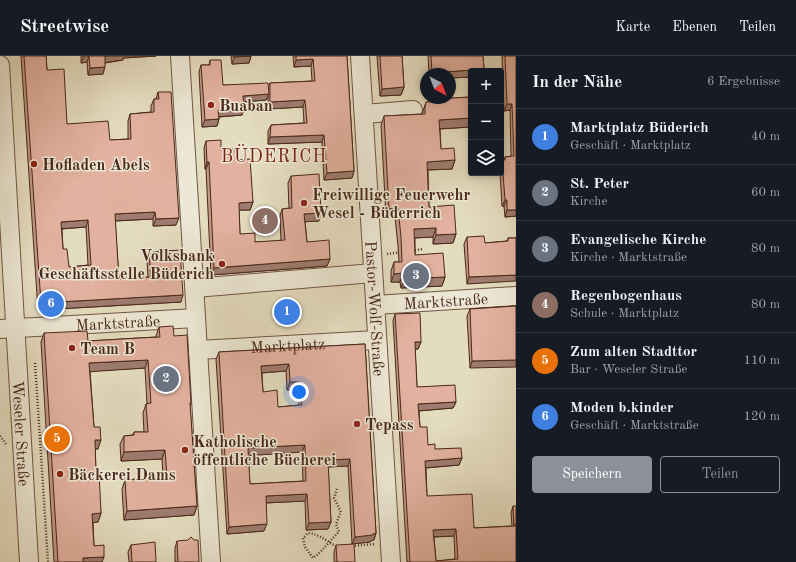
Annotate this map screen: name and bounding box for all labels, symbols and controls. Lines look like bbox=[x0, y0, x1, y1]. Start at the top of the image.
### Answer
text: Streetwise bbox=[20, 18, 109, 37]
text: Karte bbox=[616, 20, 650, 34]
text: Ebenen bbox=[672, 20, 717, 34]
text: Teilen bbox=[739, 20, 776, 34]
north arrow bbox=[420, 68, 456, 104]
map controls bbox=[468, 68, 504, 176]
button: + bbox=[468, 68, 504, 104]
text: In der Nähe bbox=[532, 74, 622, 91]
text: 6 Ergebnisse bbox=[707, 75, 780, 88]
place label: Buaban bbox=[219, 99, 273, 115]
marker: Buaban bbox=[206, 100, 216, 110]
button: − bbox=[468, 104, 504, 140]
text: Marktplatz Büderich bbox=[570, 121, 709, 136]
text: 1 bbox=[541, 130, 549, 143]
text: 40 m bbox=[751, 130, 780, 143]
text: Geschäft · Marktplatz bbox=[570, 139, 691, 152]
button: layers bbox=[468, 140, 504, 176]
district label: BÜDERICH bbox=[221, 144, 327, 166]
place label: Hofladen Abels bbox=[42, 158, 150, 174]
marker: Hofladen Abels bbox=[29, 159, 39, 169]
text: St. Peter bbox=[570, 177, 629, 192]
text: 2 bbox=[541, 186, 549, 199]
text: 60 m bbox=[751, 186, 780, 199]
place label: Freiwillige Feuerwehr Wesel - Büderrich bbox=[312, 188, 470, 222]
text: Kirche bbox=[570, 195, 607, 208]
marker: Freiwillige Feuerwehr Wesel - Büderrich bbox=[299, 198, 309, 208]
pin: 4 bbox=[252, 206, 278, 236]
text: Evangelische Kirche bbox=[570, 233, 706, 248]
street label: Pastor-Wolf-Straße bbox=[361, 240, 386, 377]
text: 3 bbox=[541, 242, 549, 255]
text: 80 m bbox=[751, 242, 780, 255]
place label: Volksbank Geschäftsstelle Büderich bbox=[39, 249, 214, 283]
text: Kirche · Marktstraße bbox=[570, 251, 687, 264]
marker: Volksbank Geschäftsstelle Büderich bbox=[217, 259, 227, 269]
pin: 3 bbox=[403, 261, 429, 291]
pin: 6 bbox=[38, 289, 64, 319]
text: Regenbogenhaus bbox=[570, 289, 682, 304]
street label: Marktstraße bbox=[403, 292, 489, 313]
pin: 1 bbox=[274, 297, 300, 327]
text: 4 bbox=[541, 298, 549, 311]
text: 80 m bbox=[751, 298, 780, 311]
text: Schule · Marktplatz bbox=[570, 307, 679, 320]
street label: Marktstraße bbox=[75, 314, 161, 335]
street label: Marktplatz bbox=[250, 337, 326, 357]
place label: Team B bbox=[80, 342, 135, 358]
marker: Team B bbox=[67, 343, 77, 353]
text: Zum alten Stadttor bbox=[570, 345, 697, 360]
text: 5 bbox=[541, 354, 549, 367]
text: 110 m bbox=[743, 354, 780, 367]
text: Bar · Weseler Straße bbox=[570, 363, 688, 376]
pin: 2 bbox=[153, 364, 179, 394]
street label: Weseler Straße bbox=[8, 380, 31, 487]
your location bbox=[289, 382, 309, 402]
text: Moden b.kinder bbox=[570, 401, 674, 416]
text: 6 bbox=[541, 410, 549, 423]
text: 120 m bbox=[743, 410, 780, 423]
place label: Tepass bbox=[365, 418, 414, 434]
marker: Tepass bbox=[352, 419, 362, 429]
text: Geschäft · Marktstraße bbox=[570, 419, 699, 432]
pin: 5 bbox=[44, 424, 70, 454]
place label: Katholische öffentliche Bücherei bbox=[193, 435, 336, 469]
marker: Katholische öffentliche Bücherei bbox=[180, 445, 190, 455]
button: Speichern bbox=[532, 456, 652, 493]
button: Teilen bbox=[660, 456, 780, 493]
place label: Bäckerei Dams bbox=[68, 468, 176, 484]
marker: Bäckerei Dams bbox=[55, 469, 65, 479]

